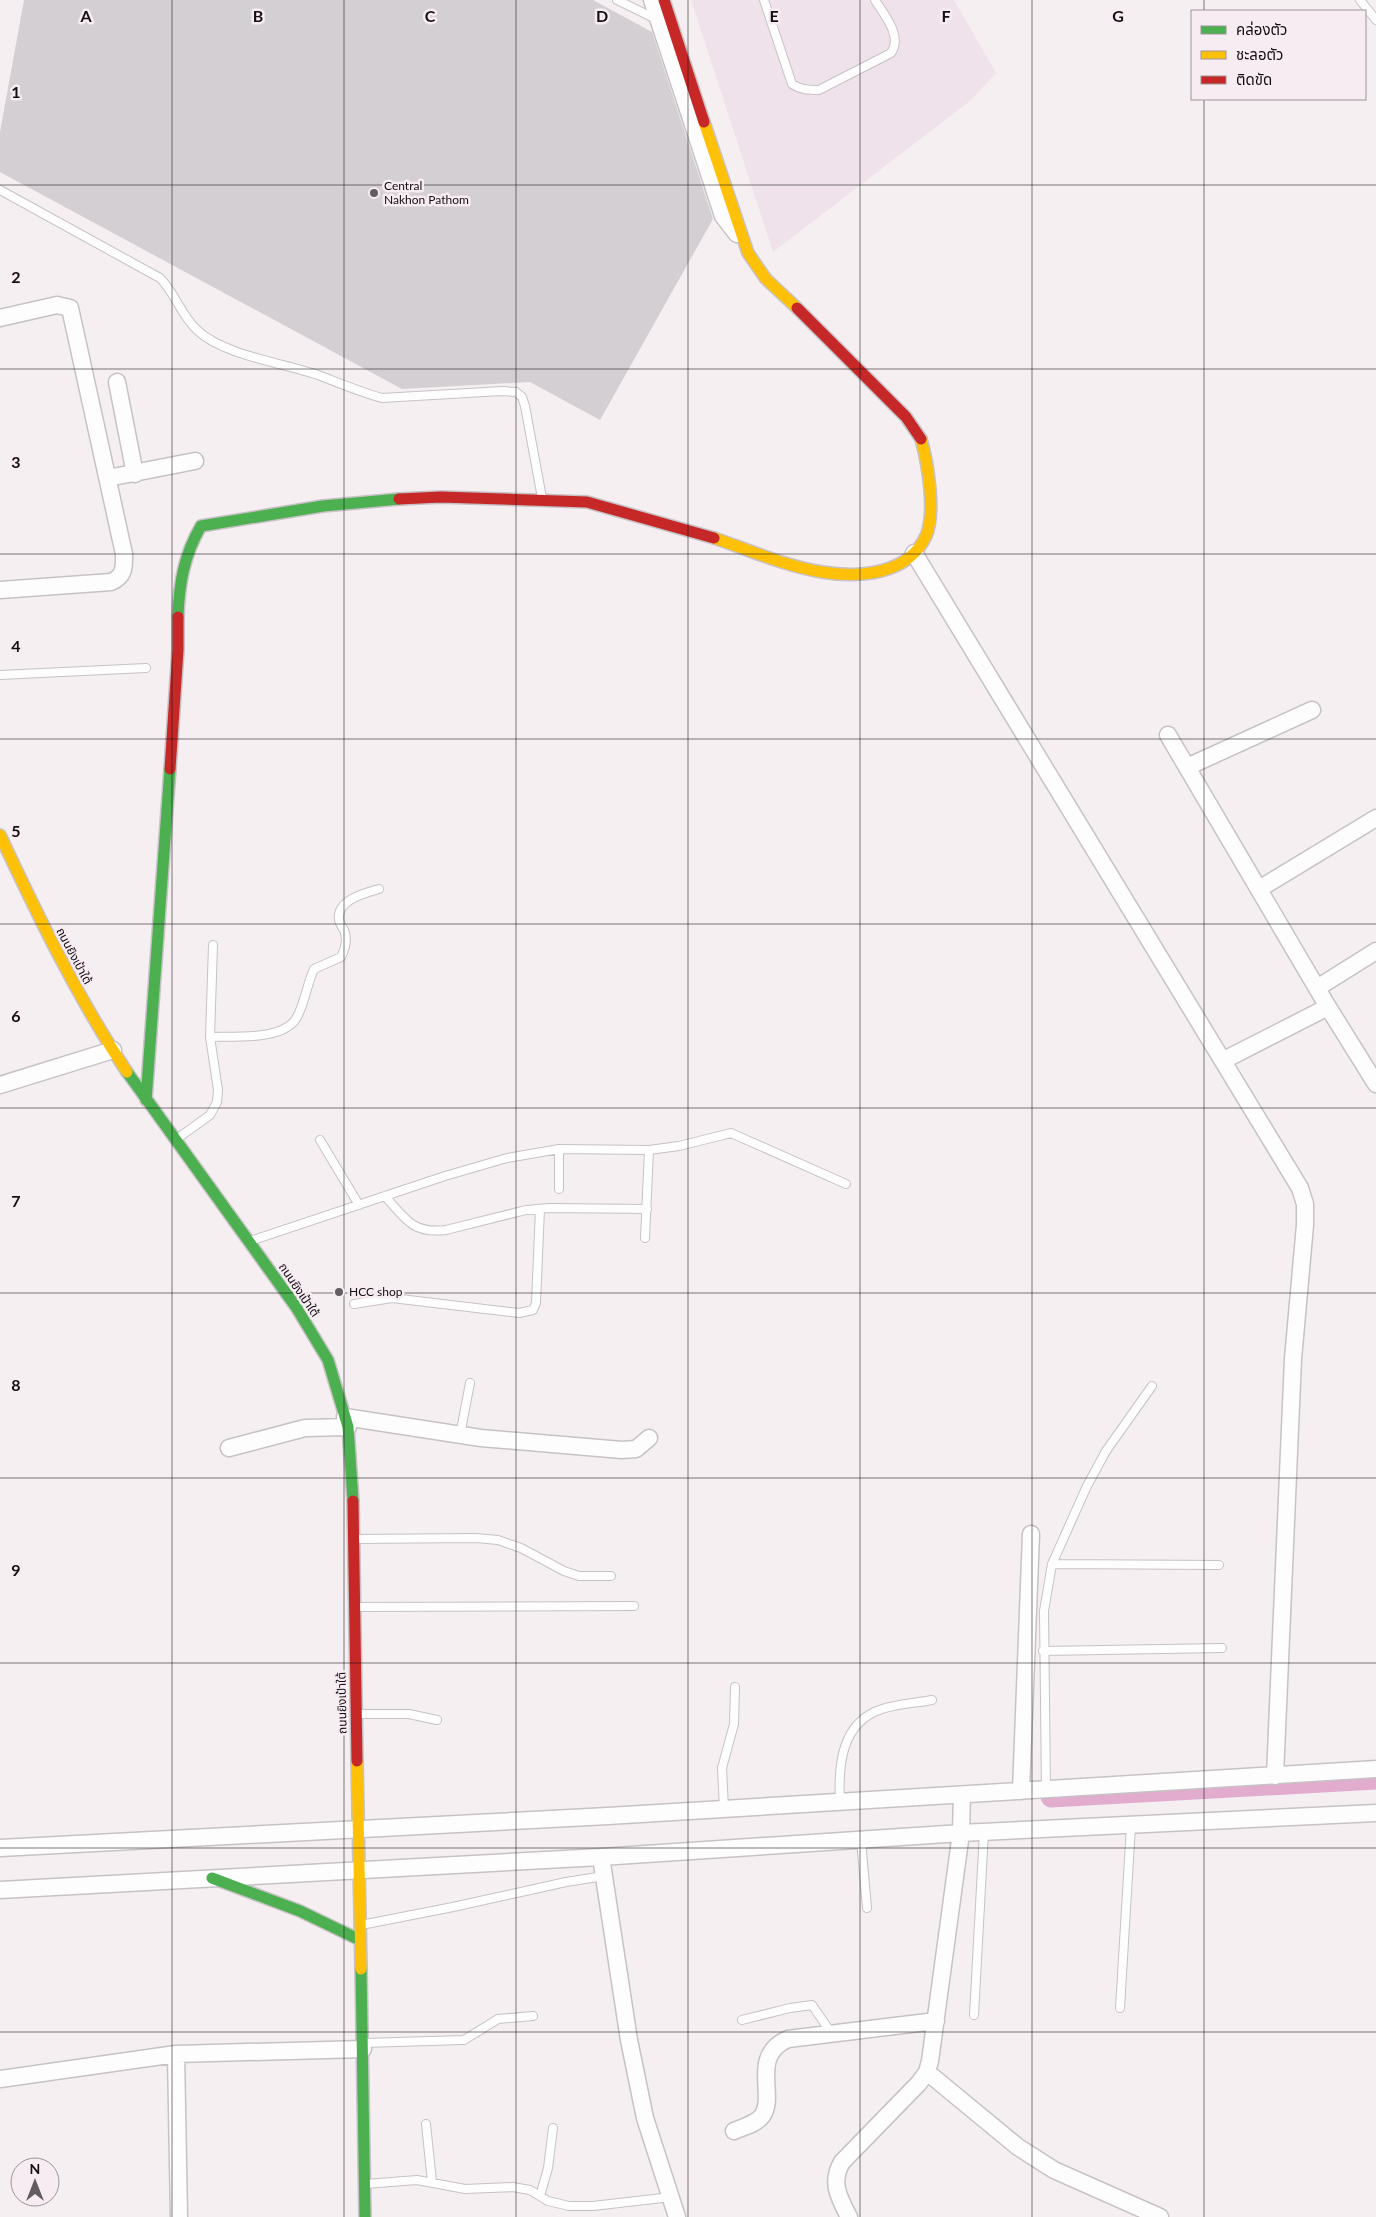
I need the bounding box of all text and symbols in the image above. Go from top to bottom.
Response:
text: A [79,6,92,25]
text: B [253,6,263,25]
text: C [425,6,436,25]
text: D [596,6,608,25]
text: E [769,6,779,25]
text: F [941,6,951,25]
text: G [1112,6,1124,25]
legend [1191,10,1366,100]
text: คล่องตัว [1236,20,1287,38]
text: ชะลอตัว [1236,45,1283,63]
text: ติดขัด [1236,70,1272,88]
text: 1 [11,82,21,101]
place label: Central Nakhon Pathom [384,178,469,207]
marker: Central Nakhon Pathom [368,187,380,199]
text: 2 [11,267,21,286]
text: 3 [11,452,21,471]
text: 4 [11,636,21,655]
text: 5 [11,821,21,840]
street label: ถนนยิงเป้าใต้ [53,925,96,987]
text: 6 [11,1006,21,1025]
text: 7 [11,1191,21,1210]
street label: ถนนยิงเป้าใต้ [276,1260,323,1320]
place label: HCC shop [349,1284,403,1299]
marker: HCC shop [333,1286,345,1298]
text: 8 [11,1375,21,1394]
text: 9 [11,1560,21,1579]
street label: ถนนยิงเป้าใต้ [333,1672,350,1734]
north arrow [10,2157,60,2207]
text: N [30,2160,40,2177]

